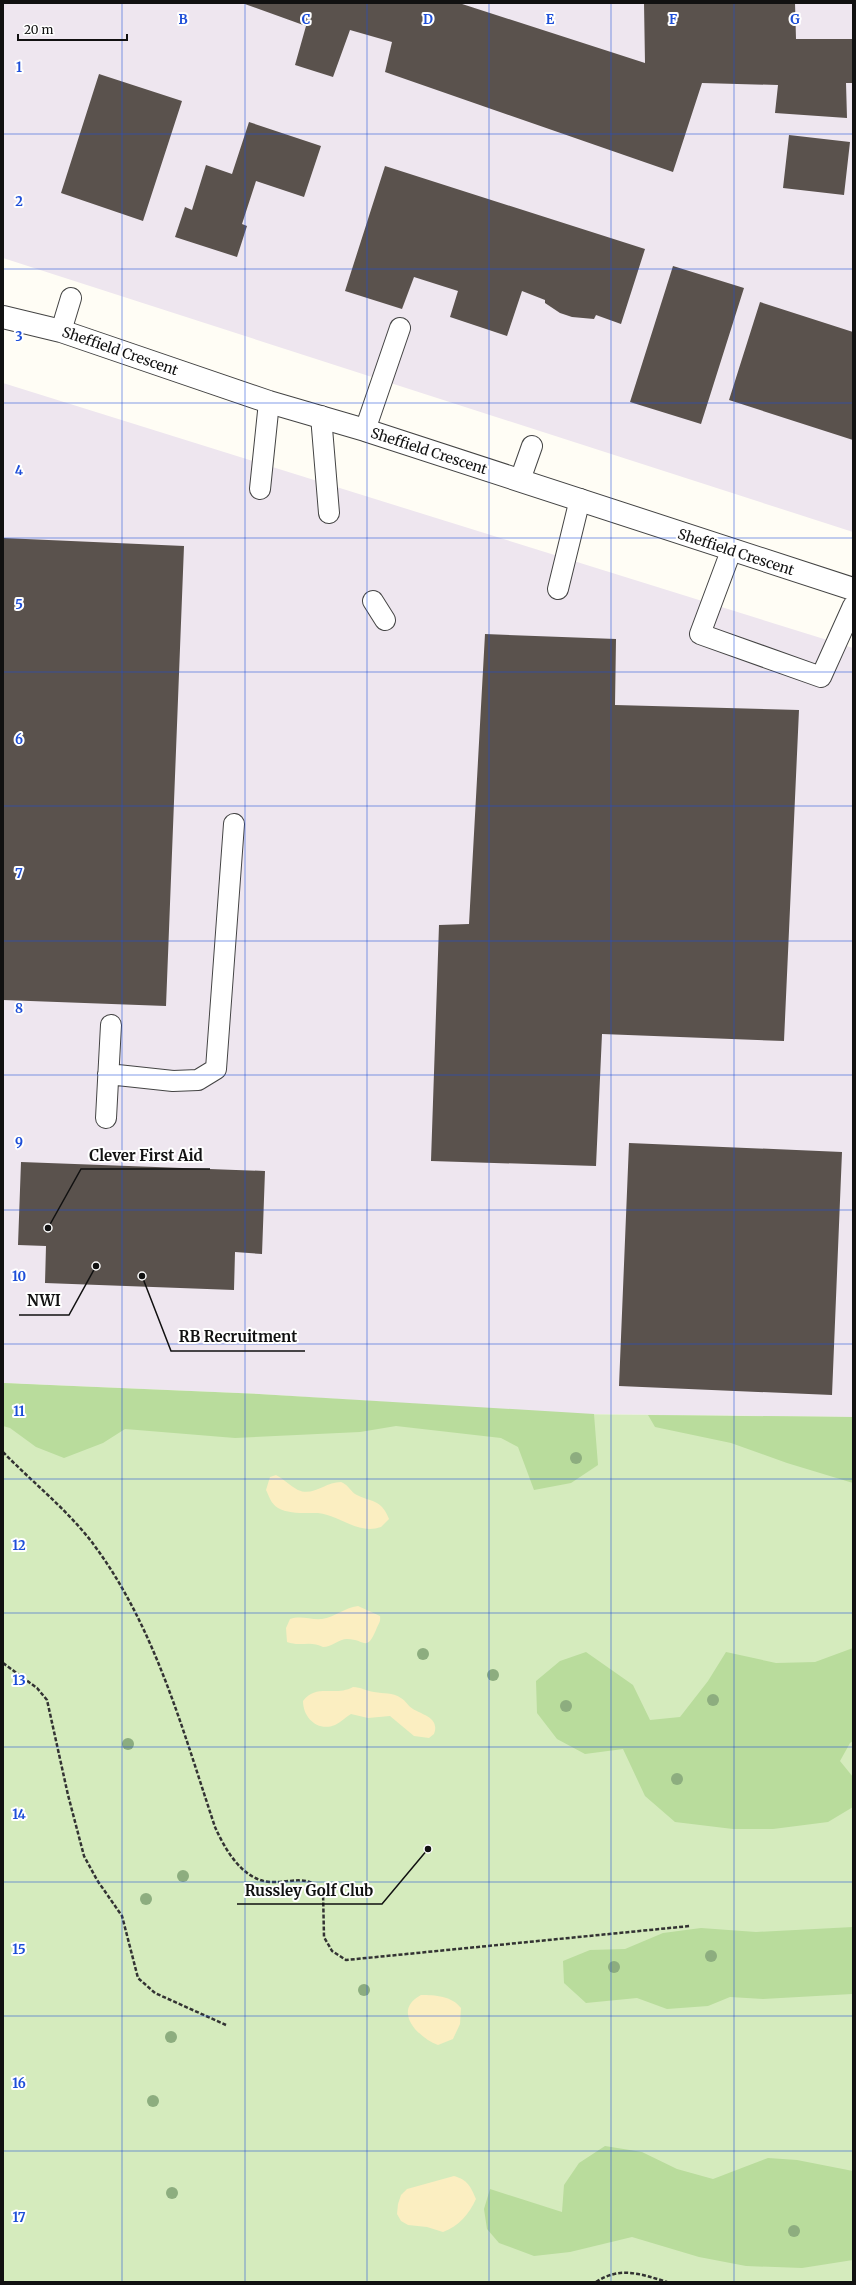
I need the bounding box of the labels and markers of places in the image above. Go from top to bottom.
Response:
callout: Clever First Aid [81,1142,210,1169]
callout: NWI [19,1288,69,1315]
callout: RB Recruitment [171,1324,305,1351]
callout: Russley Golf Club [237,1877,382,1904]

